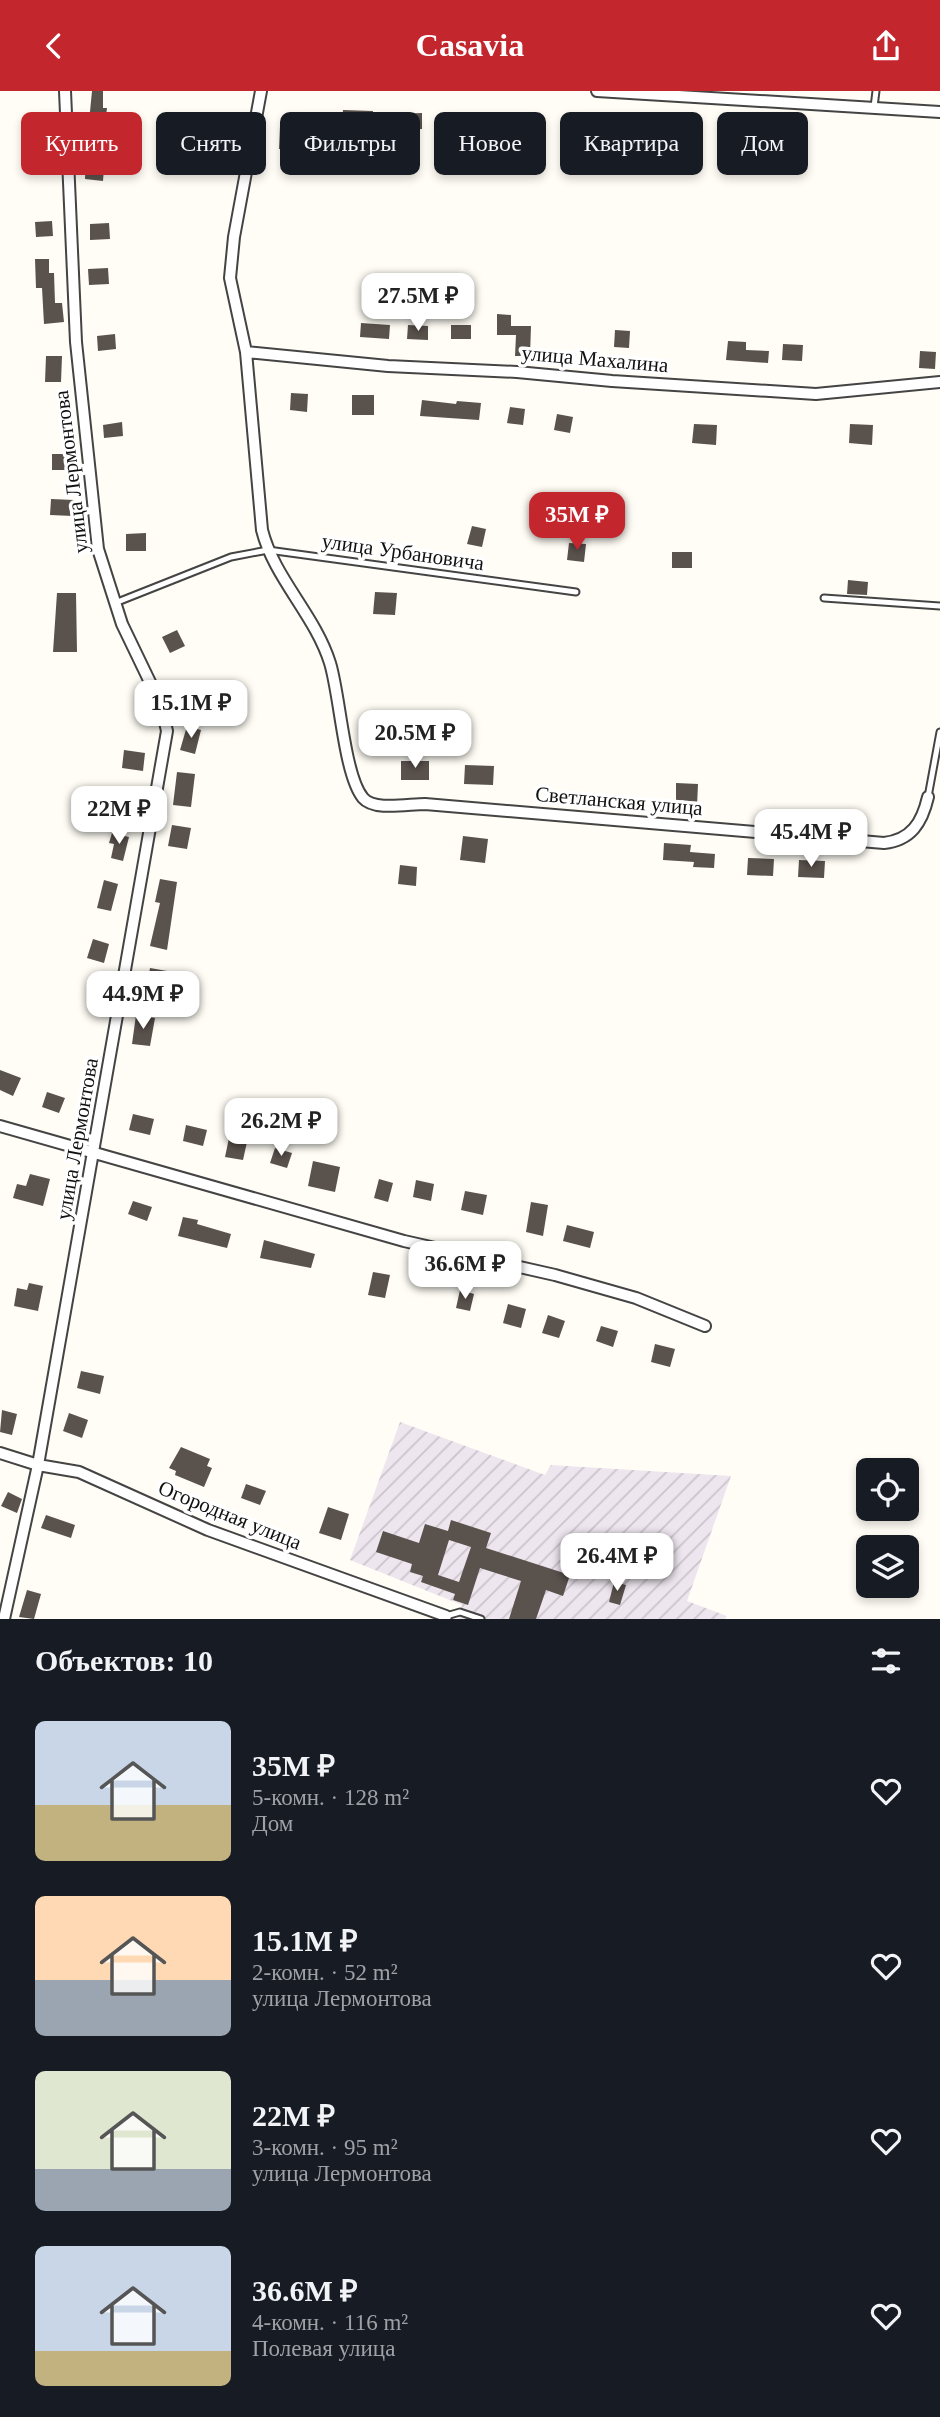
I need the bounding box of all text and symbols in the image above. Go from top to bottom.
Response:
icon: back [35,27,73,65]
text: Casavia [416,27,524,63]
icon: share [867,27,905,65]
chip: Купить [21,112,142,175]
chip: Снять [156,112,266,175]
chip: Фильтры [280,112,420,175]
chip: Новое [434,112,546,175]
chip: Квартира [560,112,703,175]
chip: Дом [717,112,808,175]
pin: 27.5M ₽ [353,273,483,333]
text: 27.5M ₽ [377,283,459,308]
street label: улица Махалина [521,341,670,377]
street label: улица Лермонтова [49,388,93,555]
pin: 35M ₽ [528,493,626,552]
text: 35M ₽ [545,502,609,527]
street label: улица Урбановича [320,529,486,575]
pin: 15.1M ₽ [126,681,256,740]
text: 15.1M ₽ [150,690,232,715]
pin: 20.5M ₽ [350,711,480,770]
text: 20.5M ₽ [374,720,456,745]
street label: Светланская улица [534,782,704,820]
pin: 22M ₽ [70,787,168,846]
text: 22M ₽ [87,796,151,821]
pin: 45.4M ₽ [746,809,876,869]
text: 45.4M ₽ [770,819,852,844]
pin: 44.9M ₽ [78,971,208,1031]
text: 44.9M ₽ [102,981,184,1006]
street label: улица Лермонтова [51,1055,103,1222]
pin: 26.2M ₽ [216,1098,346,1158]
text: 26.2M ₽ [240,1108,322,1133]
pin: 36.6M ₽ [400,1241,530,1301]
text: 36.6M ₽ [424,1251,506,1276]
map controls [856,1458,919,1598]
button: locate [856,1458,919,1521]
street label: Огородная улица [155,1475,306,1555]
pin: 26.4M ₽ [552,1533,682,1593]
button: layers [856,1535,919,1598]
text: 26.4M ₽ [576,1543,658,1568]
icon: filters [867,1642,905,1680]
text: Объектов: 10 [35,1644,213,1677]
icon: home [91,1749,175,1833]
text: 35M ₽ [252,1749,335,1782]
icon: heart [867,1772,905,1810]
text: 5-комн. · 128 m² [252,1785,409,1810]
text: Дом [252,1811,293,1836]
icon: home [91,1924,175,2008]
text: 15.1M ₽ [252,1924,358,1957]
icon: heart [867,1947,905,1985]
text: 2-комн. · 52 m² [252,1960,398,1985]
text: улица Лермонтова [252,1986,432,2011]
icon: home [91,2099,175,2183]
text: 22M ₽ [252,2099,335,2132]
icon: heart [867,2122,905,2160]
text: 3-комн. · 95 m² [252,2135,398,2160]
text: улица Лермонтова [252,2161,432,2186]
icon: home [91,2274,175,2358]
text: 36.6M ₽ [252,2274,358,2307]
icon: heart [867,2297,905,2335]
text: 4-комн. · 116 m² [252,2310,408,2335]
text: Полевая улица [252,2336,395,2361]

